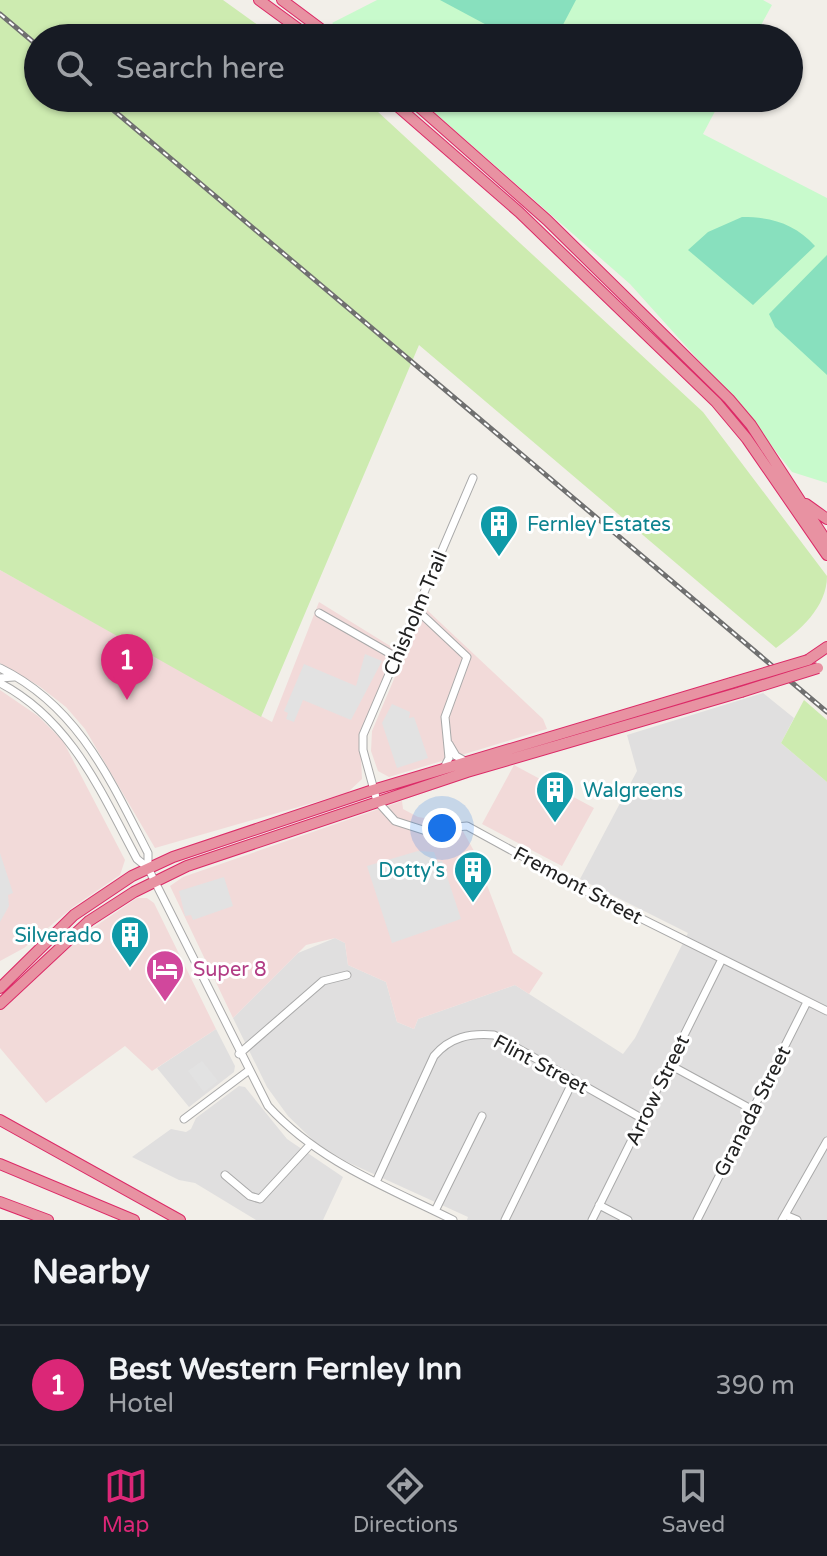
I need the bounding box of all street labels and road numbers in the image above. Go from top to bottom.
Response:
street label: Chisholm Trail [379,547,453,679]
street label: Fremont Street [509,842,647,930]
street label: Flint Street [489,1030,592,1100]
street label: Arrow Street [621,1031,695,1150]
street label: Granada Street [710,1042,796,1181]

